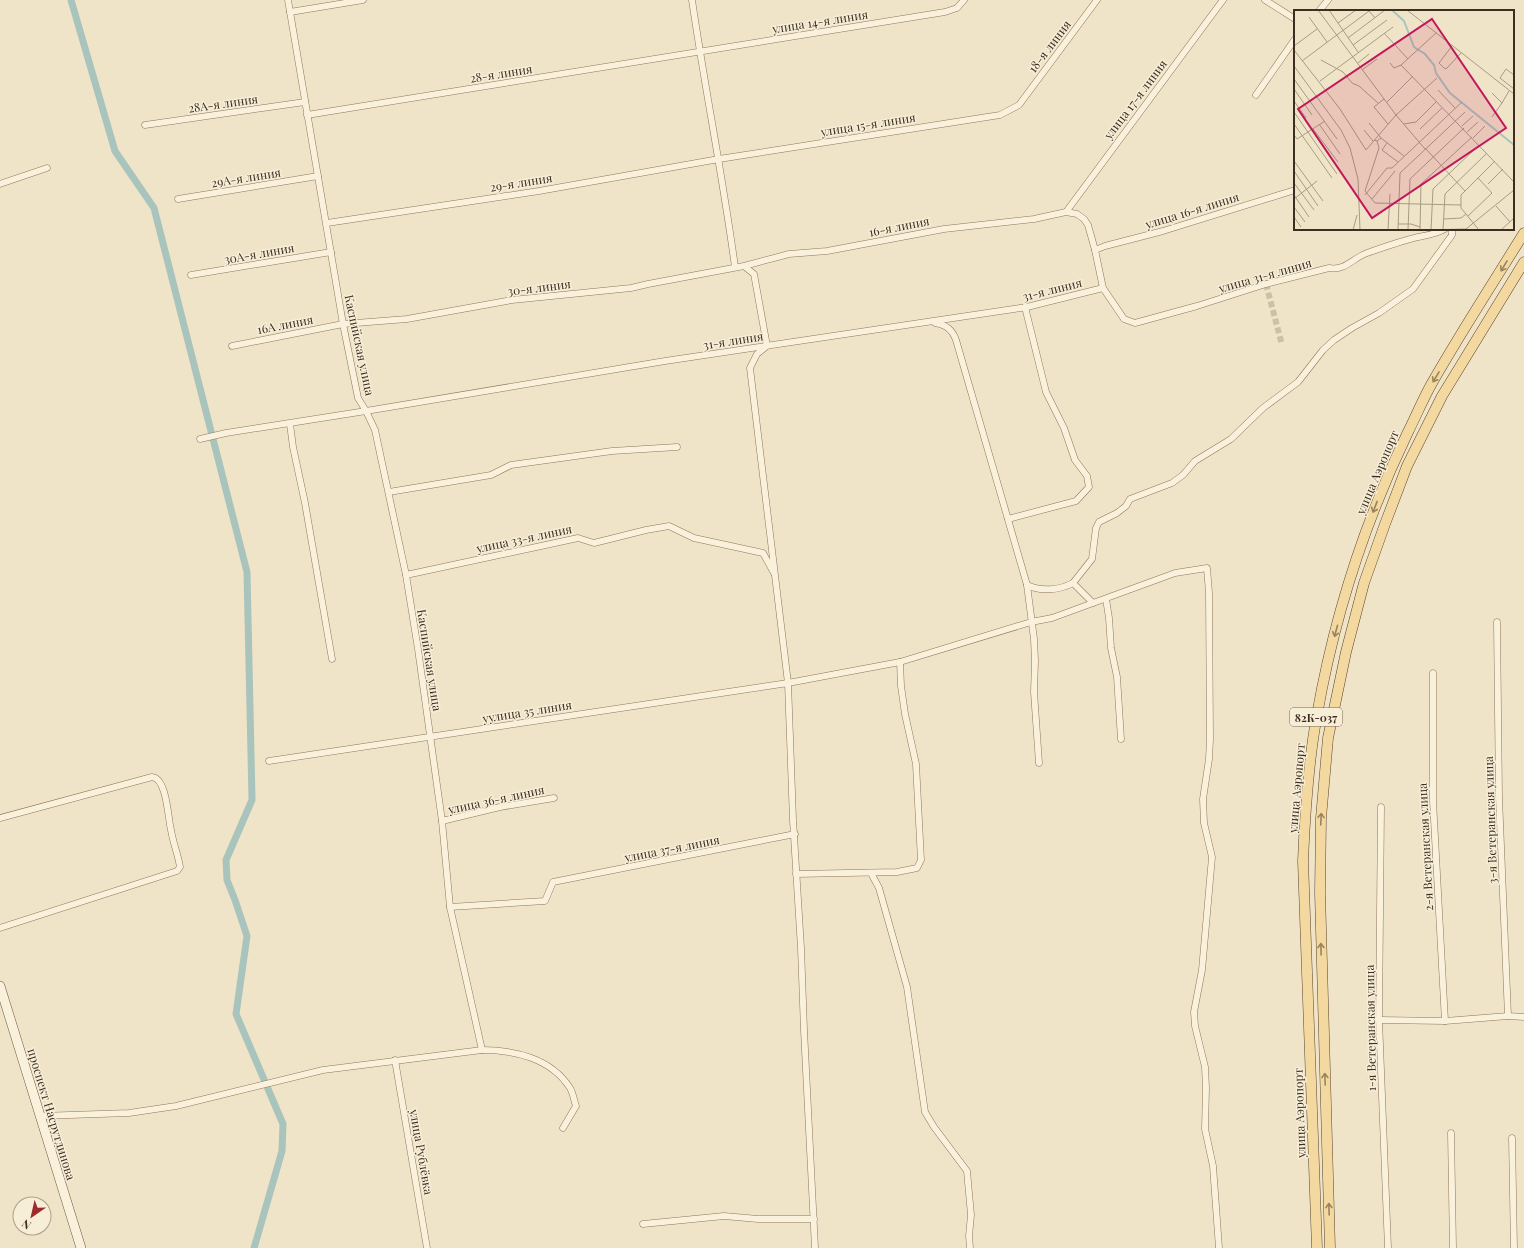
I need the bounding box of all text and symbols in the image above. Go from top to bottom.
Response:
street label: улица 14-я линия [770,5,870,37]
inset map [1294,10,1514,230]
street label: 18-я линия [1024,16,1074,75]
street label: улица 17-я линия [1099,56,1170,143]
street label: 28-я линия [469,60,534,86]
street label: 28А-я линия [187,90,259,116]
street label: улица 15-я линия [819,109,917,140]
street label: 29А-я линия [210,164,282,190]
street label: 29-я линия [489,169,554,195]
street label: улица 16-я линия [1142,188,1241,232]
street label: 16-я линия [867,212,931,240]
street label: 30А-я линия [223,239,296,267]
street label: улица 31-я линия [1216,254,1314,296]
one-way arrow [1499,260,1507,272]
street label: 31-я линия [1021,274,1084,304]
street label: 30-я линия [506,275,572,299]
street label: Каспийская улица [341,293,379,397]
street label: 16А линия [256,311,315,337]
street label: 31-я линия [702,327,765,353]
one-way arrow [1432,371,1440,382]
street label: улица Аэропорт [1352,427,1402,517]
one-way arrow [1371,501,1379,513]
street label: улица 33-я линия [474,520,574,556]
street label: Каспийская улица [414,608,446,712]
one-way arrow [1332,624,1339,637]
street label: уулица 35 линия [480,696,573,726]
road number: 82К-037 [1290,708,1342,726]
street label: улица Аэропорт [1284,742,1308,835]
street label: 3-я Ветеранская улица [1480,756,1500,884]
street label: улица 36-я линия [445,781,546,817]
street label: 2-я Ветеранская улица [1414,783,1436,911]
one-way arrow [1318,813,1325,826]
street label: улица 37-я линия [622,831,721,865]
one-way arrow [1317,943,1324,956]
street label: 1-я Ветеранская улица [1361,964,1379,1092]
street label: проспект Насрутдинова [24,1046,80,1182]
street label: улица Аэропорт [1289,1067,1309,1159]
one-way arrow [1321,1073,1329,1086]
street label: улица Рублёвка [406,1107,437,1196]
north arrow [12,1196,52,1236]
one-way arrow [1325,1203,1333,1216]
text: N [19,1216,34,1233]

